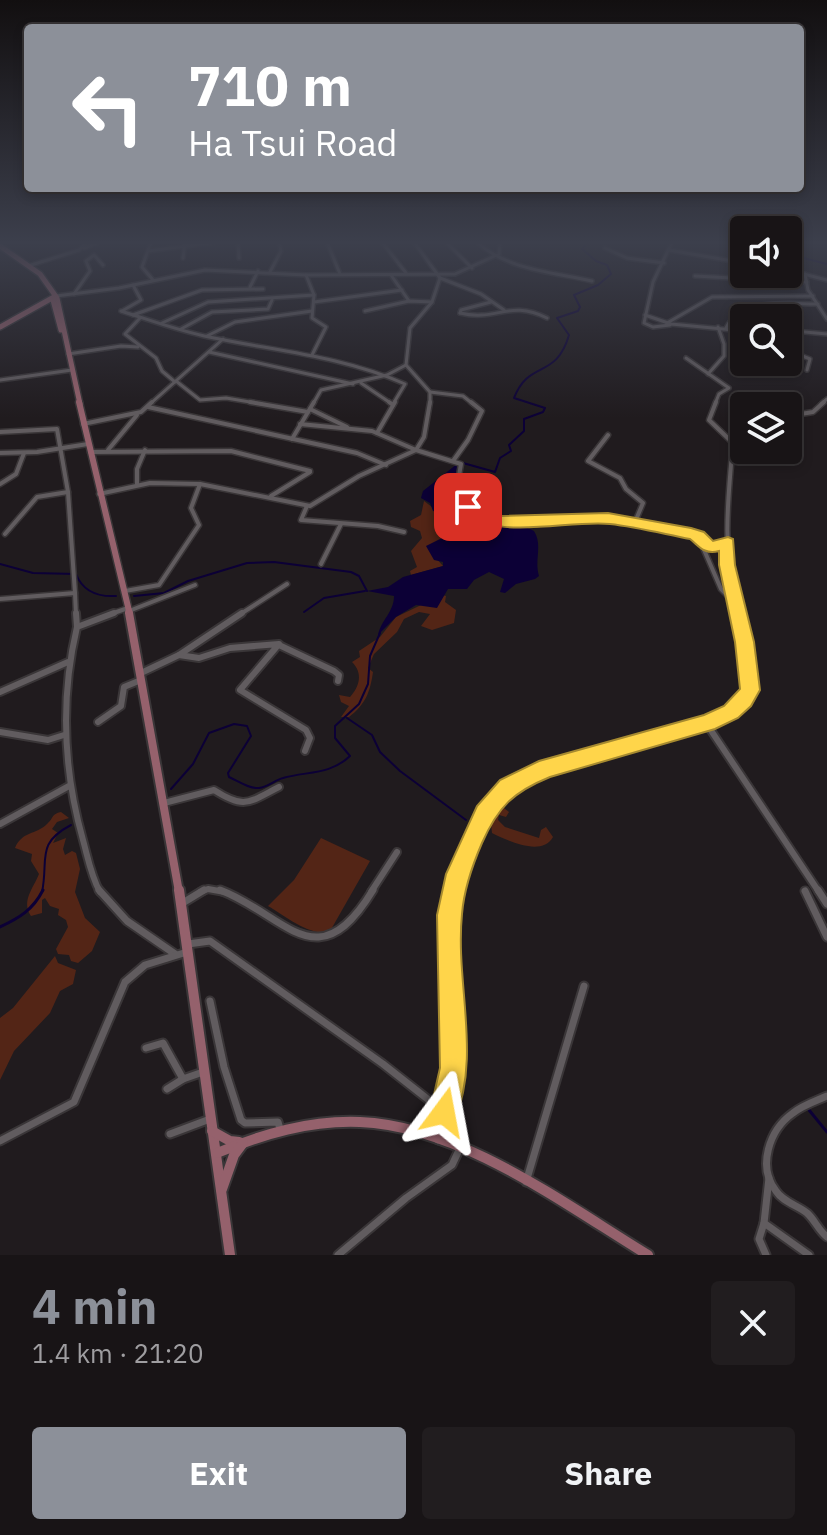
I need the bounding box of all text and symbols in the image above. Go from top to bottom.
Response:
text: 710 m [188,49,352,121]
icon: left [56,56,160,160]
text: Ha Tsui Road [188,119,397,166]
map controls [730,216,802,464]
button: sound [730,216,802,288]
button: search [730,304,802,376]
button: layers [730,392,802,464]
pin [434,473,502,541]
icon: arrive [446,485,490,529]
position arrow [402,1070,486,1154]
text: 4 min [32,1275,157,1337]
button: close [711,1281,795,1365]
text: 1.4 km · 21:20 [32,1336,204,1370]
button: Exit [32,1427,406,1519]
button: Share [422,1427,795,1519]

